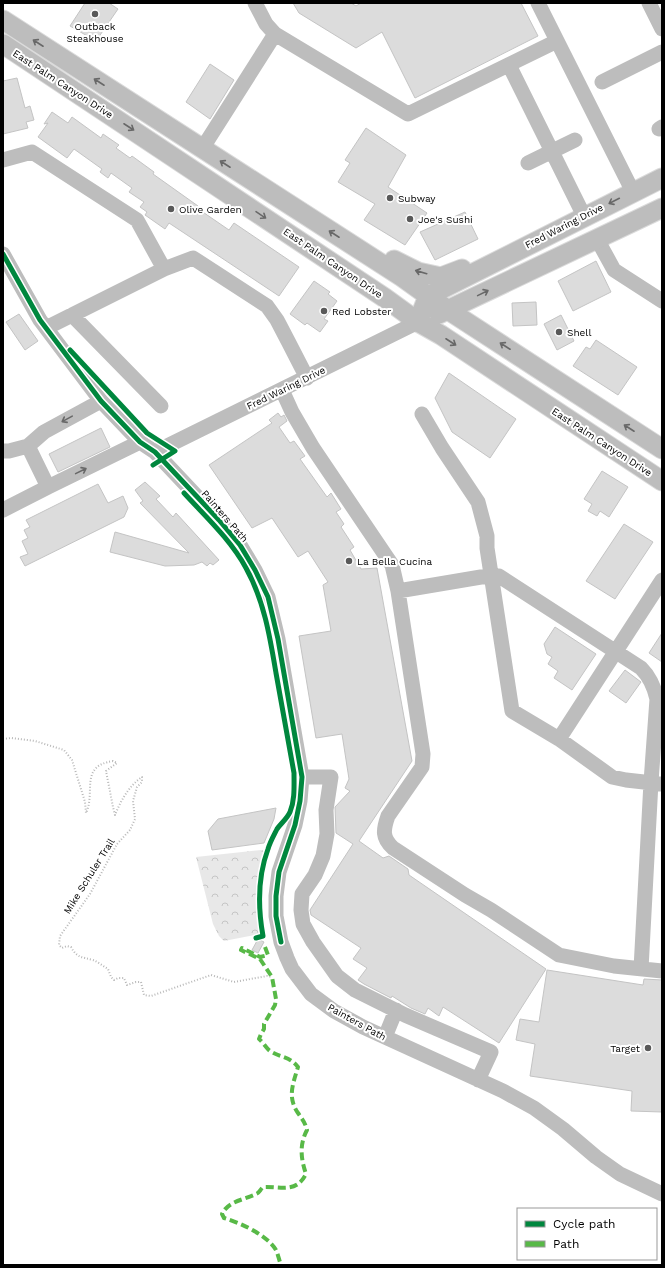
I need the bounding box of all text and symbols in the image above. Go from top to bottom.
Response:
marker: Outback Steakhouse [90,9,100,19]
place label: Outback Steakhouse [66,21,124,44]
one-way arrow [32,38,44,46]
street label: East Palm Canyon Drive [11,48,115,121]
one-way arrow [94,78,105,86]
one-way arrow [123,123,134,131]
one-way arrow [219,159,231,167]
marker: Subway [385,193,395,203]
place label: Subway [398,193,436,204]
one-way arrow [609,198,621,205]
street label: Fred Waring Drive [523,201,605,250]
marker: Olive Garden [166,204,176,214]
place label: Olive Garden [179,204,242,215]
one-way arrow [255,211,266,219]
marker: Joe's Sushi [405,214,415,224]
place label: Joe's Sushi [418,214,473,225]
street label: East Palm Canyon Drive [281,226,385,300]
one-way arrow [329,230,340,238]
one-way arrow [415,268,428,275]
one-way arrow [477,289,489,296]
marker: Red Lobster [319,306,329,316]
place label: Red Lobster [332,306,391,317]
marker: Shell [554,327,564,337]
place label: Shell [567,327,592,338]
one-way arrow [445,338,456,346]
one-way arrow [500,342,511,350]
street label: Fred Waring Drive [245,364,327,412]
street label: East Palm Canyon Drive [550,406,654,479]
one-way arrow [61,416,73,424]
one-way arrow [624,423,635,432]
one-way arrow [74,467,86,474]
street label: Painters Path [200,488,250,544]
marker: La Bella Cucina [344,556,354,566]
place label: La Bella Cucina [357,556,433,567]
street label: Mike Schuler Trail [61,836,117,916]
street label: Painters Path [326,1001,388,1043]
place label: Target [610,1043,641,1054]
marker: Target [643,1043,653,1053]
legend [517,1208,657,1260]
text: Cycle path [553,1217,615,1231]
text: Path [553,1237,579,1251]

